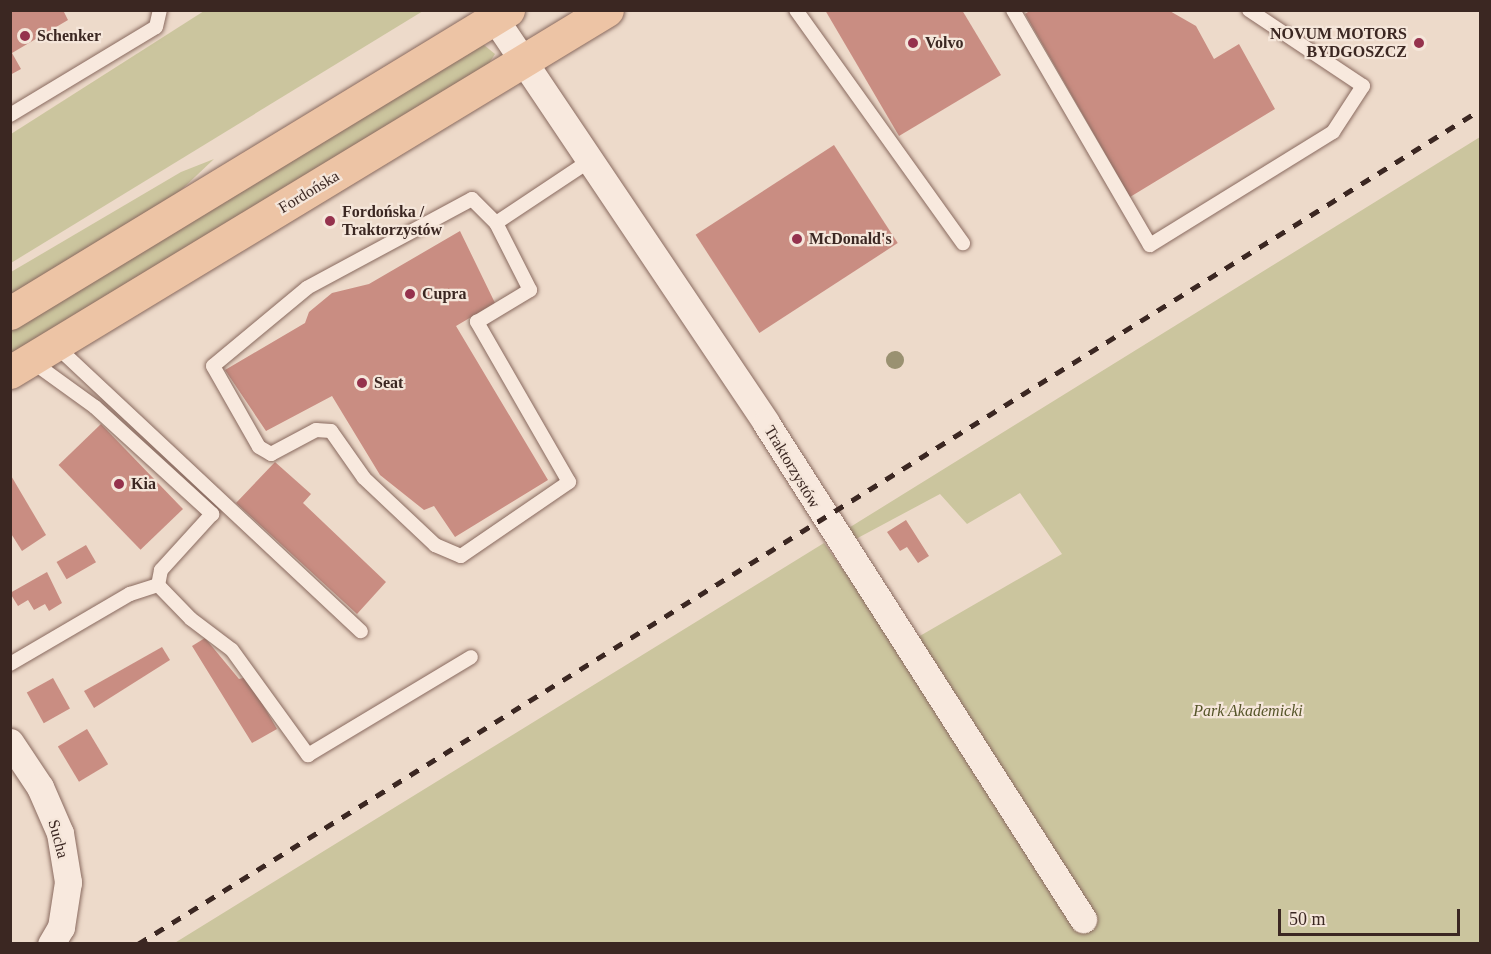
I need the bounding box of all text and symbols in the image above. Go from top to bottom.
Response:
place label: NOVUM MOTORS BYDGOSZCZ [1270,24,1407,62]
place label: Schenker [37,26,101,46]
marker: Schenker [18,29,32,43]
place label: Volvo [925,33,964,53]
marker: Volvo [906,36,920,50]
marker: NOVUM MOTORS BYDGOSZCZ [1412,36,1426,50]
street label: Fordońska [275,166,343,218]
place label: Fordońska / Traktorzystów [342,202,442,240]
marker: Fordońska / Traktorzystów [323,214,337,228]
place label: McDonald's [809,229,892,249]
marker: McDonald's [790,232,804,246]
place label: Cupra [422,284,466,304]
marker: Cupra [403,287,417,301]
place label: Seat [374,373,403,393]
marker: Seat [355,376,369,390]
street label: Traktorzystów [760,422,824,512]
place label: Kia [131,474,156,494]
marker: Kia [112,477,126,491]
park label: Park Akademicki [1193,701,1303,721]
street label: Sucha [44,818,72,860]
scale bar [1281,897,1462,935]
text: 50 m [1289,909,1326,929]

